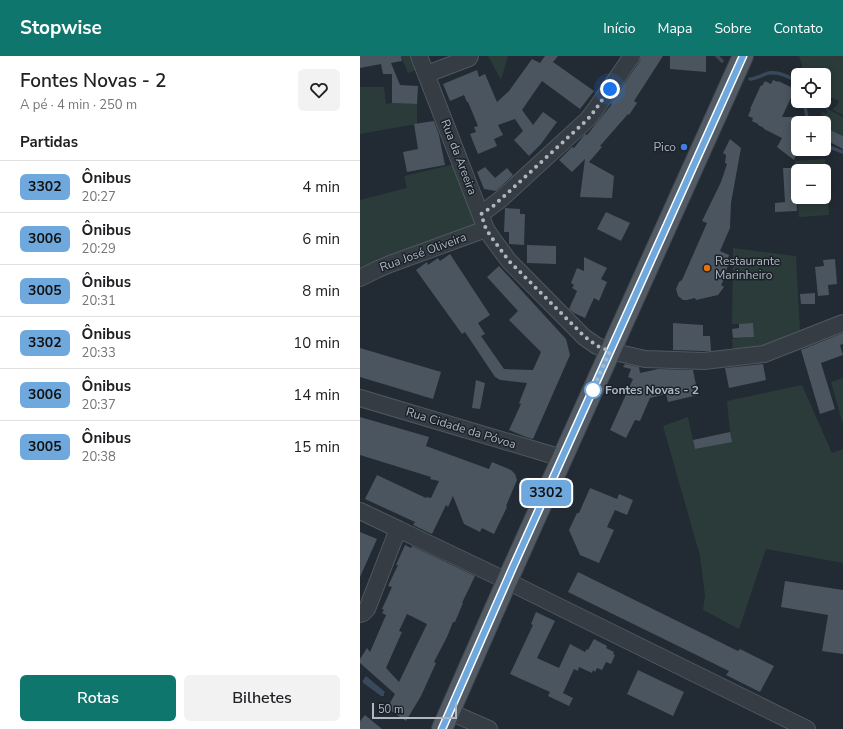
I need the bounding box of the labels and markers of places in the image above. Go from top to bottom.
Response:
place label: Pico [654,139,676,155]
marker: Pico [679,142,689,152]
place label: Restaurante Marinheiro [715,253,780,283]
marker: Restaurante Marinheiro [702,263,712,273]
marker: Fontes Novas - 2 [584,381,602,399]
place label: Fontes Novas - 2 [605,382,699,398]

